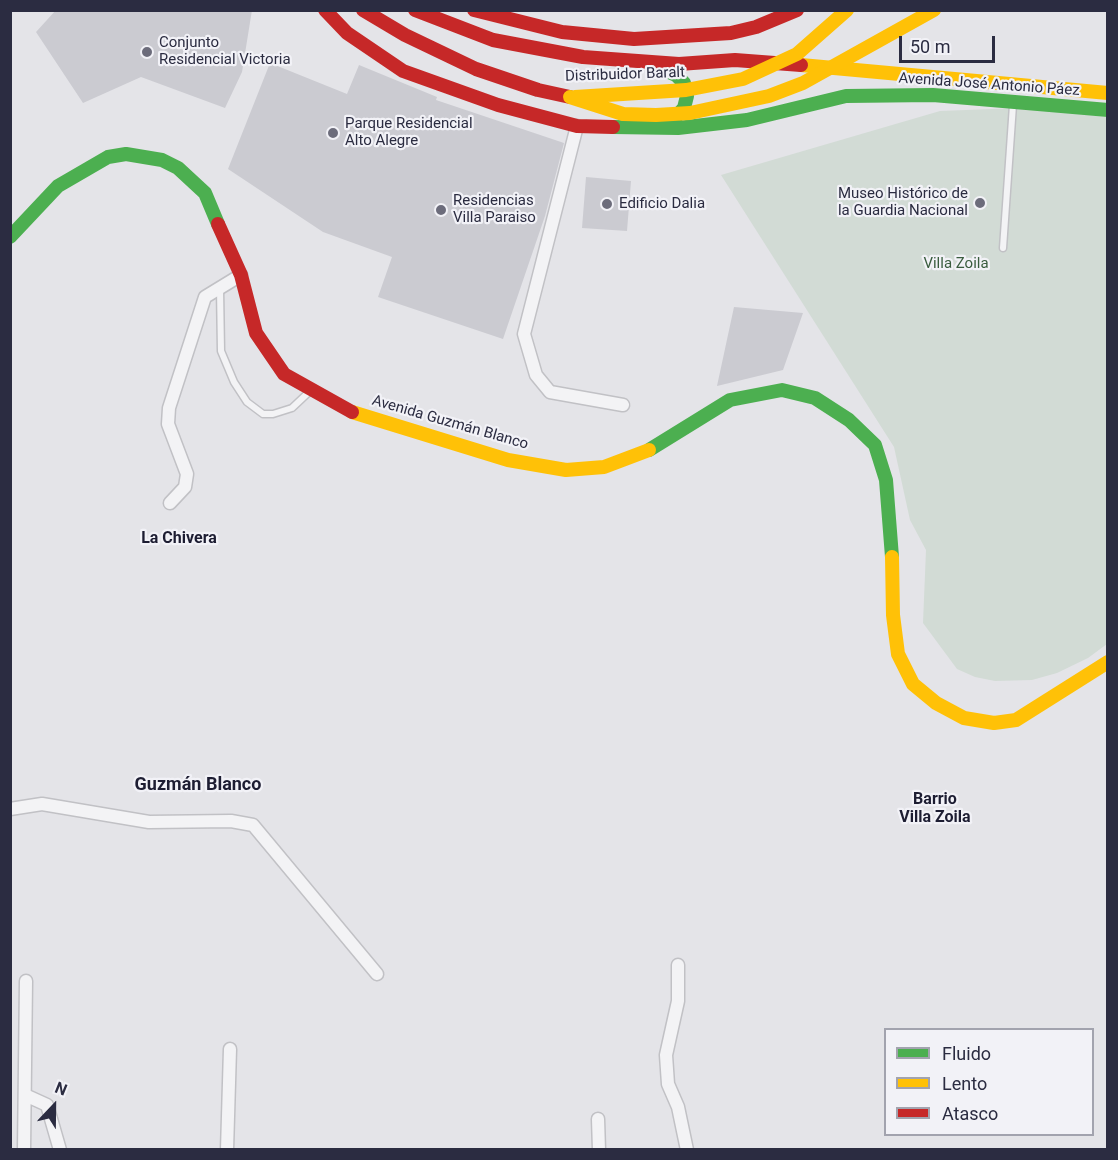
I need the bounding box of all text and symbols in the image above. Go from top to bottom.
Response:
scale bar [902,24,998,62]
place label: Conjunto Residencial Victoria [159,34,291,69]
text: 50 m [910,36,950,57]
marker: Conjunto Residencial Victoria [140,45,154,59]
street label: Distribuidor Baralt [565,64,685,86]
street label: Avenida José Antonio Páez [898,70,1080,100]
place label: Parque Residencial Alto Alegre [345,115,473,150]
marker: Parque Residencial Alto Alegre [326,126,340,140]
place label: Museo Histórico de la Guardia Nacional [838,185,968,220]
place label: Residencias Villa Paraiso [453,192,536,227]
place label: Edificio Dalia [619,195,705,213]
marker: Museo Histórico de la Guardia Nacional [973,196,987,210]
marker: Edificio Dalia [600,197,614,211]
marker: Residencias Villa Paraiso [434,203,448,217]
park label: Villa Zoila [923,255,989,273]
street label: Avenida Guzmán Blanco [370,392,530,454]
district label: La Chivera [141,529,217,549]
district label: Guzmán Blanco [135,774,261,796]
district label: Barrio Villa Zoila [899,790,971,828]
legend [884,1028,1094,1136]
text: Fluido [942,1043,991,1064]
text: Lento [942,1073,987,1094]
north arrow [24,1076,84,1136]
text: N [52,1078,70,1100]
text: Atasco [942,1103,998,1124]

